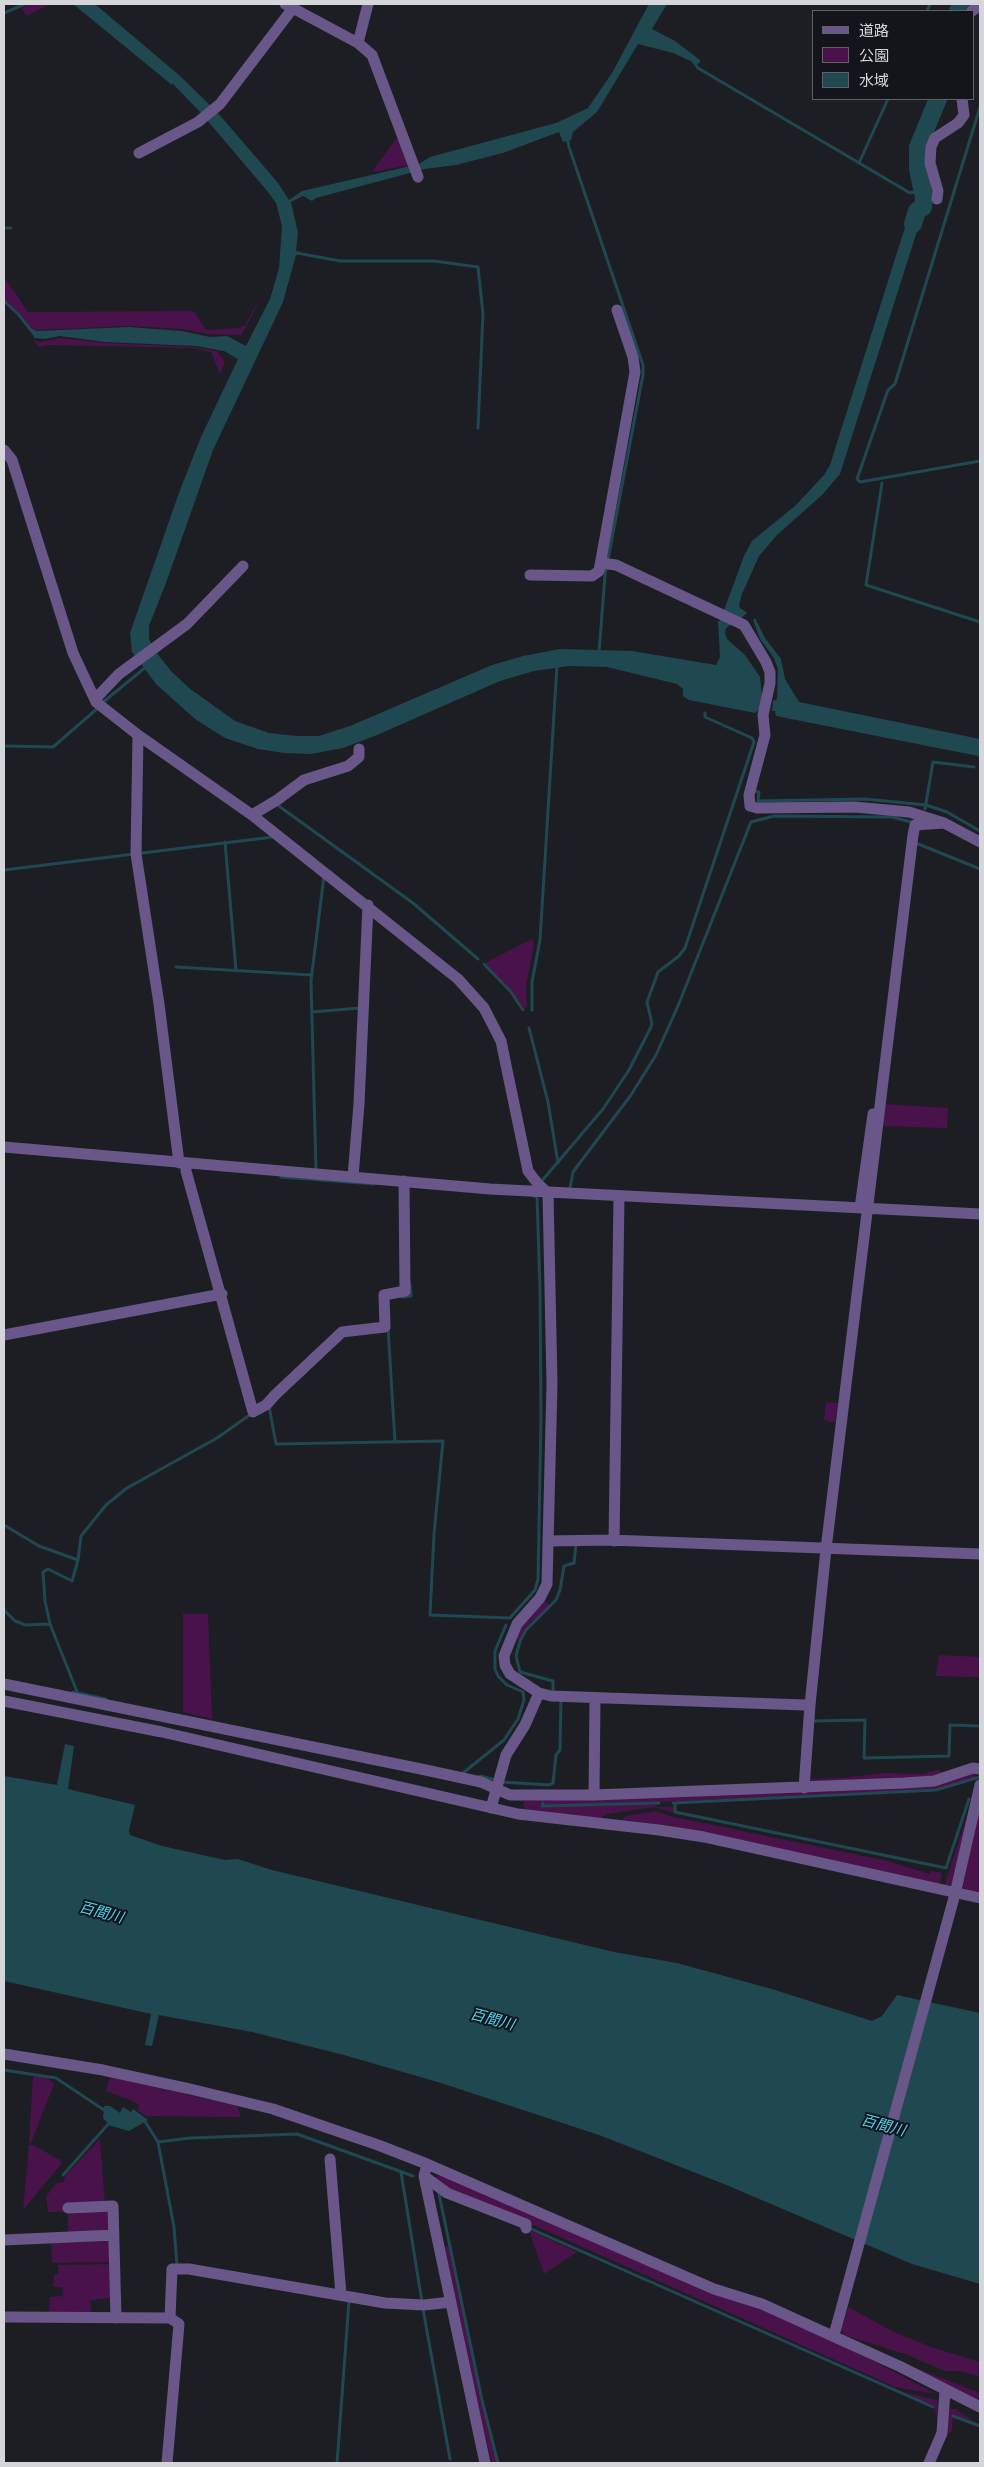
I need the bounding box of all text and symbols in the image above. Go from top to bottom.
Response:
legend [812,10,974,100]
text: 道路 [859,21,889,40]
text: 公園 [859,46,889,65]
text: 水域 [859,71,889,90]
water label: 百間川 [77,1898,125,1928]
water label: 百間川 [468,2005,516,2035]
water label: 百間川 [859,2111,907,2141]

